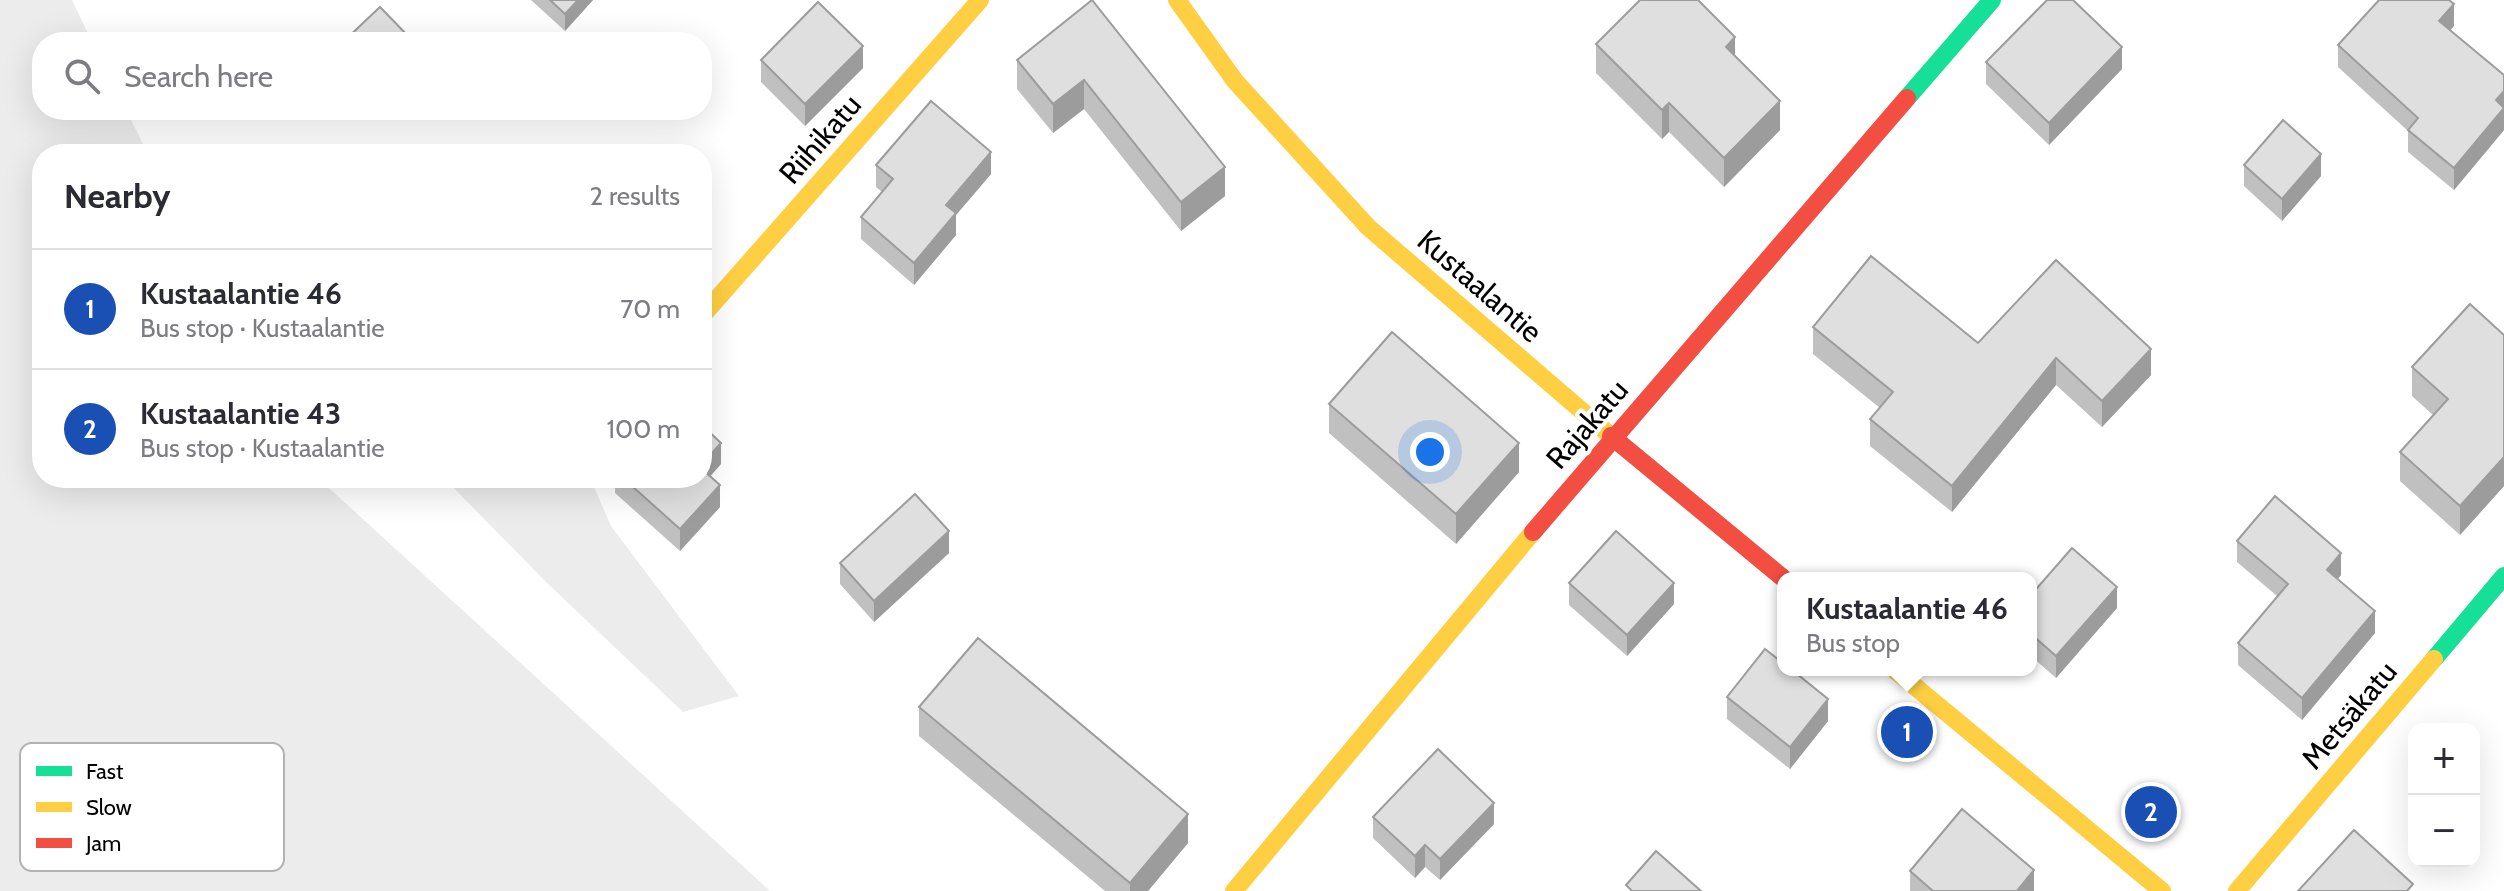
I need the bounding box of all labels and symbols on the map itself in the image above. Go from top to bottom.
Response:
street label: Riihikatu [771,87,869,191]
street label: Kustaalantie [1410,222,1550,350]
street label: Rajakatu [1538,372,1636,476]
your location [1410,432,1450,472]
street label: Metsäkatu [2293,654,2405,776]
pin: 1 [1881,702,1933,762]
legend [20,743,284,871]
text: Fast [86,758,124,785]
pin: 2 [2125,782,2177,842]
text: Slow [86,794,132,821]
text: Jam [85,830,121,857]

